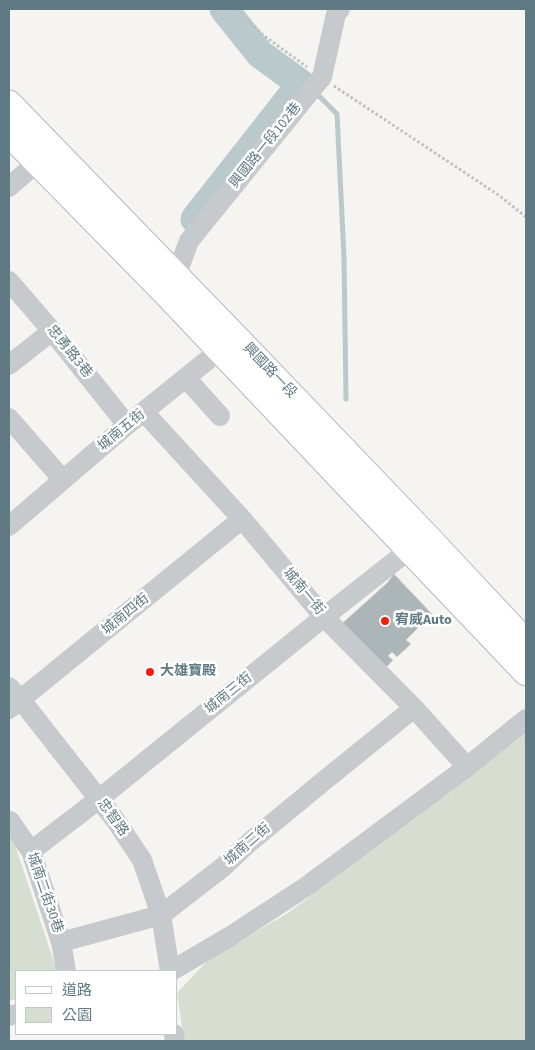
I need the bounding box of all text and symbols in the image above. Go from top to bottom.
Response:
street label: 興國路一段102巷 [226,100,306,192]
street label: 忠勇路3巷 [43,322,95,382]
street label: 興國路一段 [239,340,299,402]
street label: 城南五街 [95,407,149,455]
street label: 城南一街 [279,565,327,619]
street label: 城南四街 [99,591,153,639]
place label: 宥威Auto [395,613,452,629]
marker: 宥威Auto [379,615,391,627]
place label: 大雄寶殿 [160,664,216,680]
marker: 大雄寶殿 [144,666,156,678]
street label: 城南三街 [202,670,256,718]
street label: 忠智路 [93,796,131,840]
street label: 城南二街 [221,820,275,870]
street label: 城南二街30巷 [22,851,66,935]
legend [15,970,178,1035]
text: 道路 [62,980,92,1001]
text: 公園 [62,1005,92,1026]

